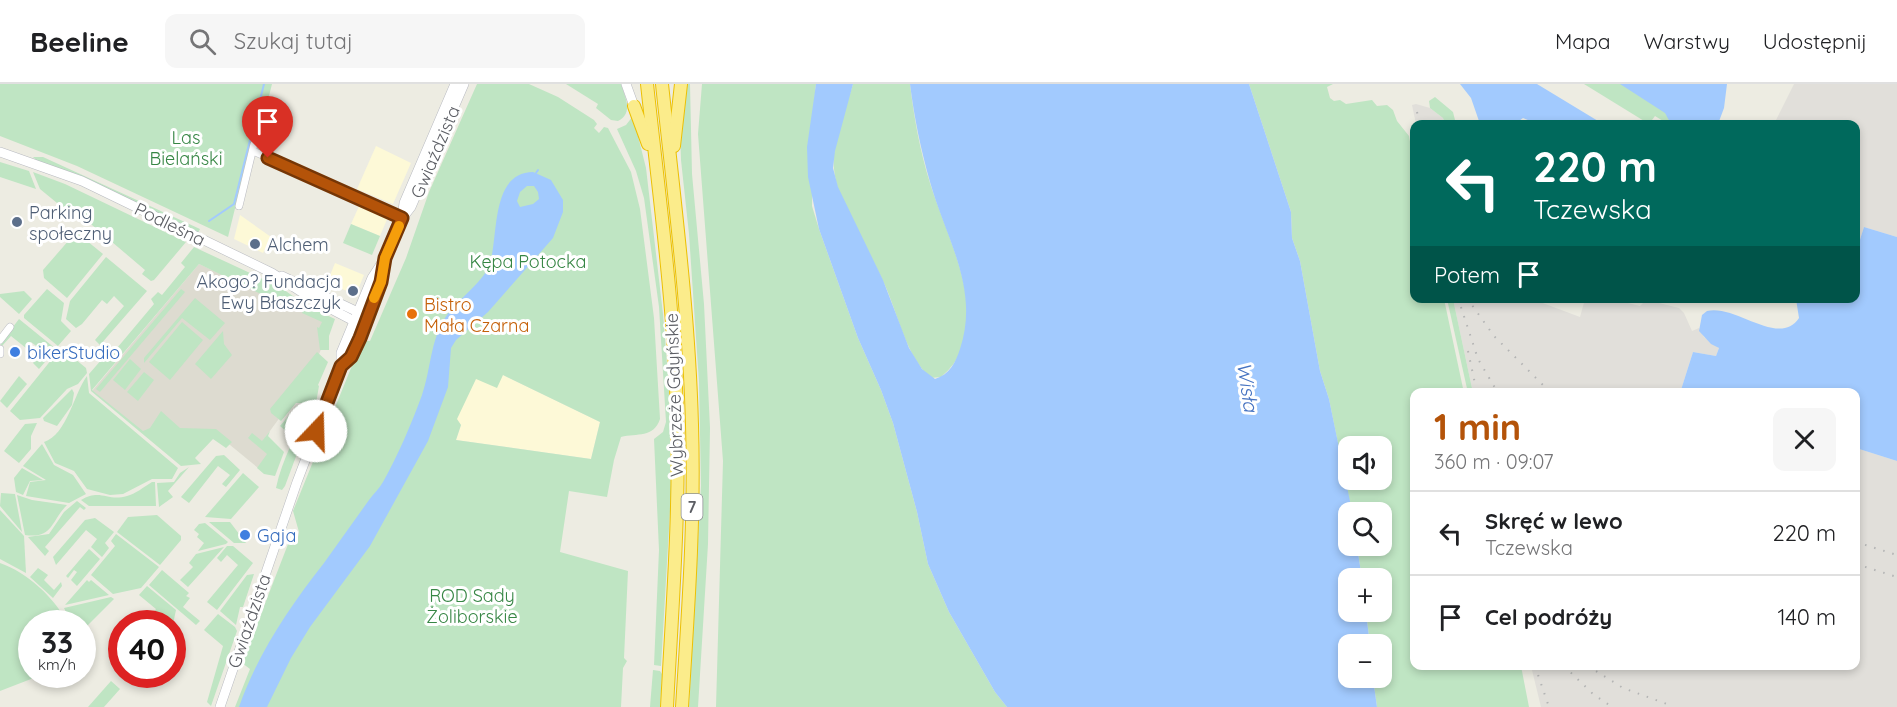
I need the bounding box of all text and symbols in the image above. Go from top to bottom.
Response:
search box [165,14,585,68]
text: Beeline [30,24,129,59]
icon: search [186,25,219,58]
text: Szukaj tutaj [234,27,353,55]
text: Mapa [1555,28,1610,54]
text: Warstwy [1643,28,1730,54]
text: Udostępnij [1763,28,1867,54]
pin [242,96,293,158]
street label: Gwiaździsta [405,102,465,202]
icon: arrive [251,105,284,138]
park label: Las Bielański [149,126,223,170]
text: 220 m [1533,140,1657,193]
icon: left [1434,144,1512,222]
text: Tczewska [1533,192,1652,226]
street label: Podleśna [131,197,209,251]
place label: Parking społeczny [29,201,112,245]
marker: Parking społeczny [10,215,24,229]
place label: Alchem [267,233,329,256]
marker: Alchem [248,237,262,251]
park label: Kępa Potocka [470,250,586,273]
icon: arrive [1512,258,1545,291]
text: Potem [1434,261,1500,289]
place label: Akogo? Fundacja Ewy Błaszczyk [196,270,341,314]
marker: Akogo? Fundacja Ewy Błaszczyk [346,284,360,298]
place label: Bistro Mała Czarna [424,293,529,337]
marker: Bistro Mała Czarna [405,307,419,321]
street label: Wybrzeże Gdyńskie [660,313,688,477]
place label: bikerStudio [27,341,120,364]
marker: bikerStudio [8,345,22,359]
water label: Wisła [1232,360,1265,415]
position arrow [284,399,348,463]
text: 1 min [1434,404,1521,449]
button: close [1773,408,1836,471]
map controls [1338,436,1392,688]
button: sound [1338,436,1392,490]
text: 360 m · 09:07 [1434,449,1554,474]
road number: 7 [682,494,702,520]
button: search [1338,502,1392,556]
text: Skręć w lewo [1485,507,1623,535]
icon: left [1434,517,1467,550]
text: 220 m [1772,519,1836,547]
place label: Gaja [257,524,296,547]
marker: Gaja [238,528,252,542]
text: Tczewska [1485,535,1573,560]
button: + [1338,568,1392,622]
street label: Gwiaździsta [222,571,276,671]
park label: ROD Sady Żoliborskie [426,584,518,628]
icon: arrive [1434,601,1467,634]
text: Cel podróży [1485,603,1612,631]
text: 140 m [1777,603,1836,631]
speed limit sign: 40 [108,610,186,688]
text: 33 [41,623,73,661]
button: − [1338,634,1392,688]
text: km/h [38,655,76,674]

